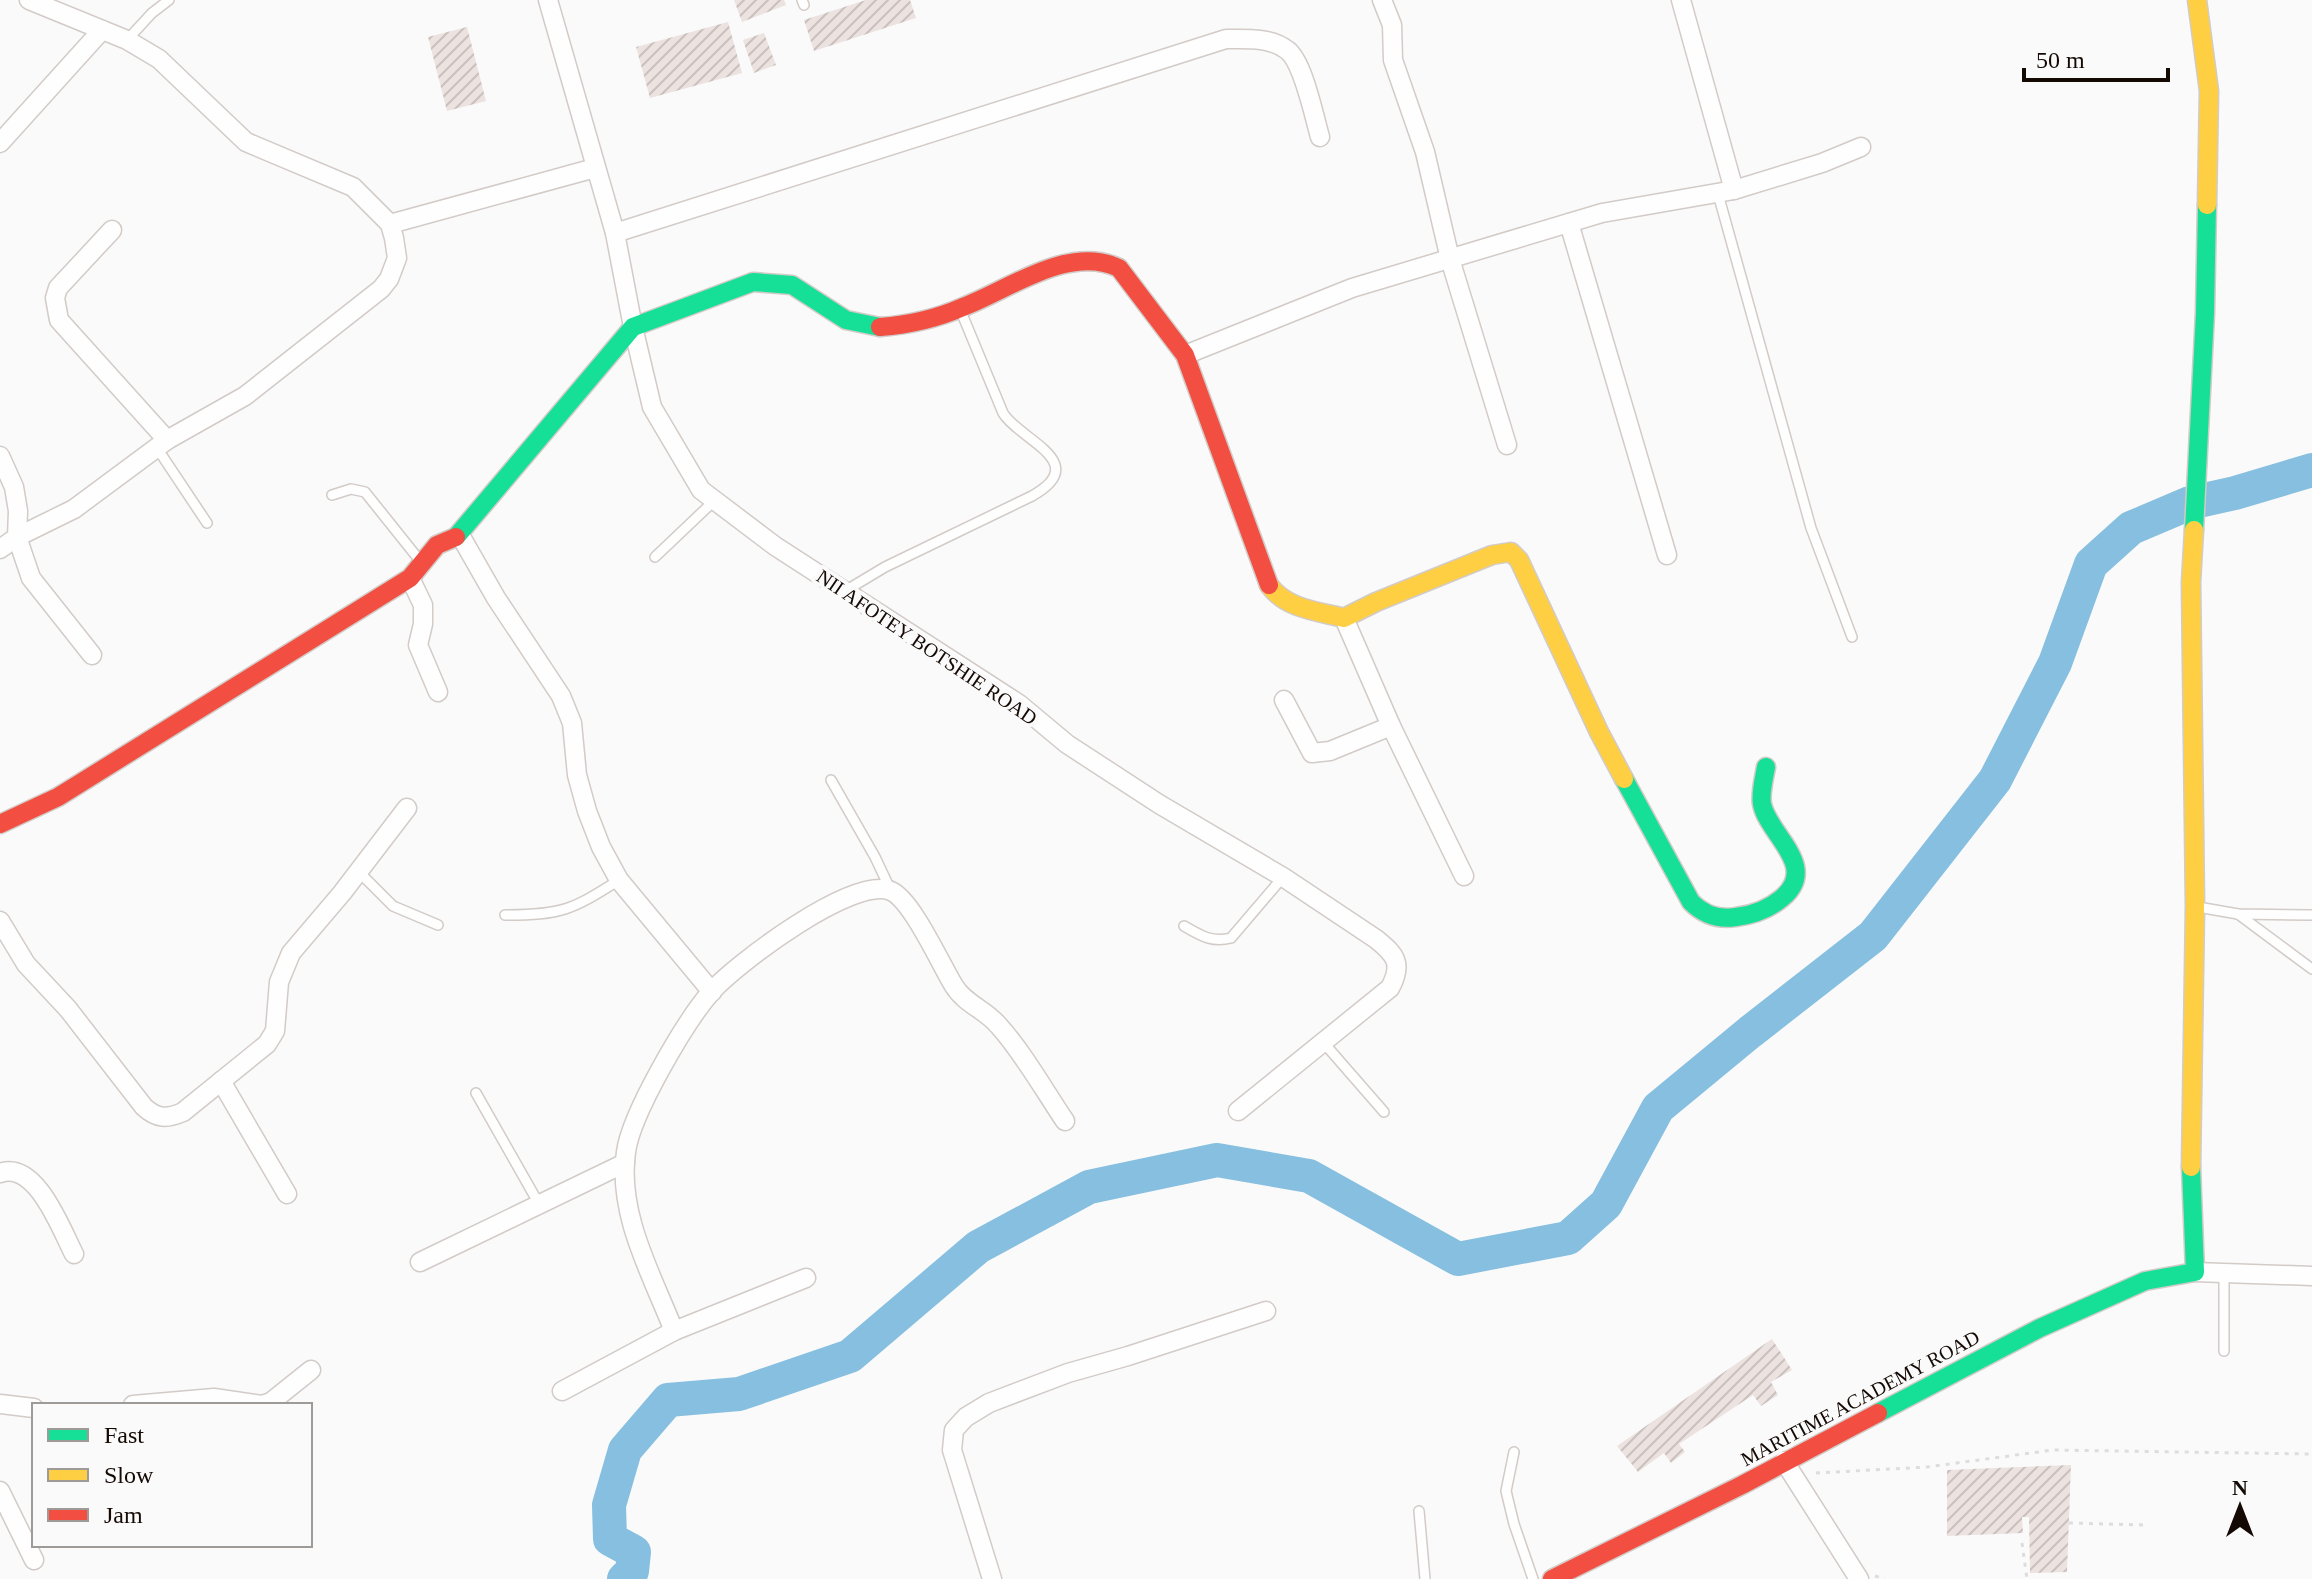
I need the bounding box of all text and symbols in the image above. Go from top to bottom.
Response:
scale bar [2024,32,2168,82]
text: 50 m [2036,47,2085,73]
street label: NII AFOTEY BOTSHIE ROAD [813,565,1041,729]
street label: MARITIME ACADEMY ROAD [1737,1326,1983,1470]
legend [32,1403,312,1547]
text: Fast [104,1422,144,1448]
text: Slow [104,1462,154,1488]
north arrow [2200,1467,2280,1547]
text: N [2232,1475,2248,1500]
text: Jam [104,1502,143,1528]

